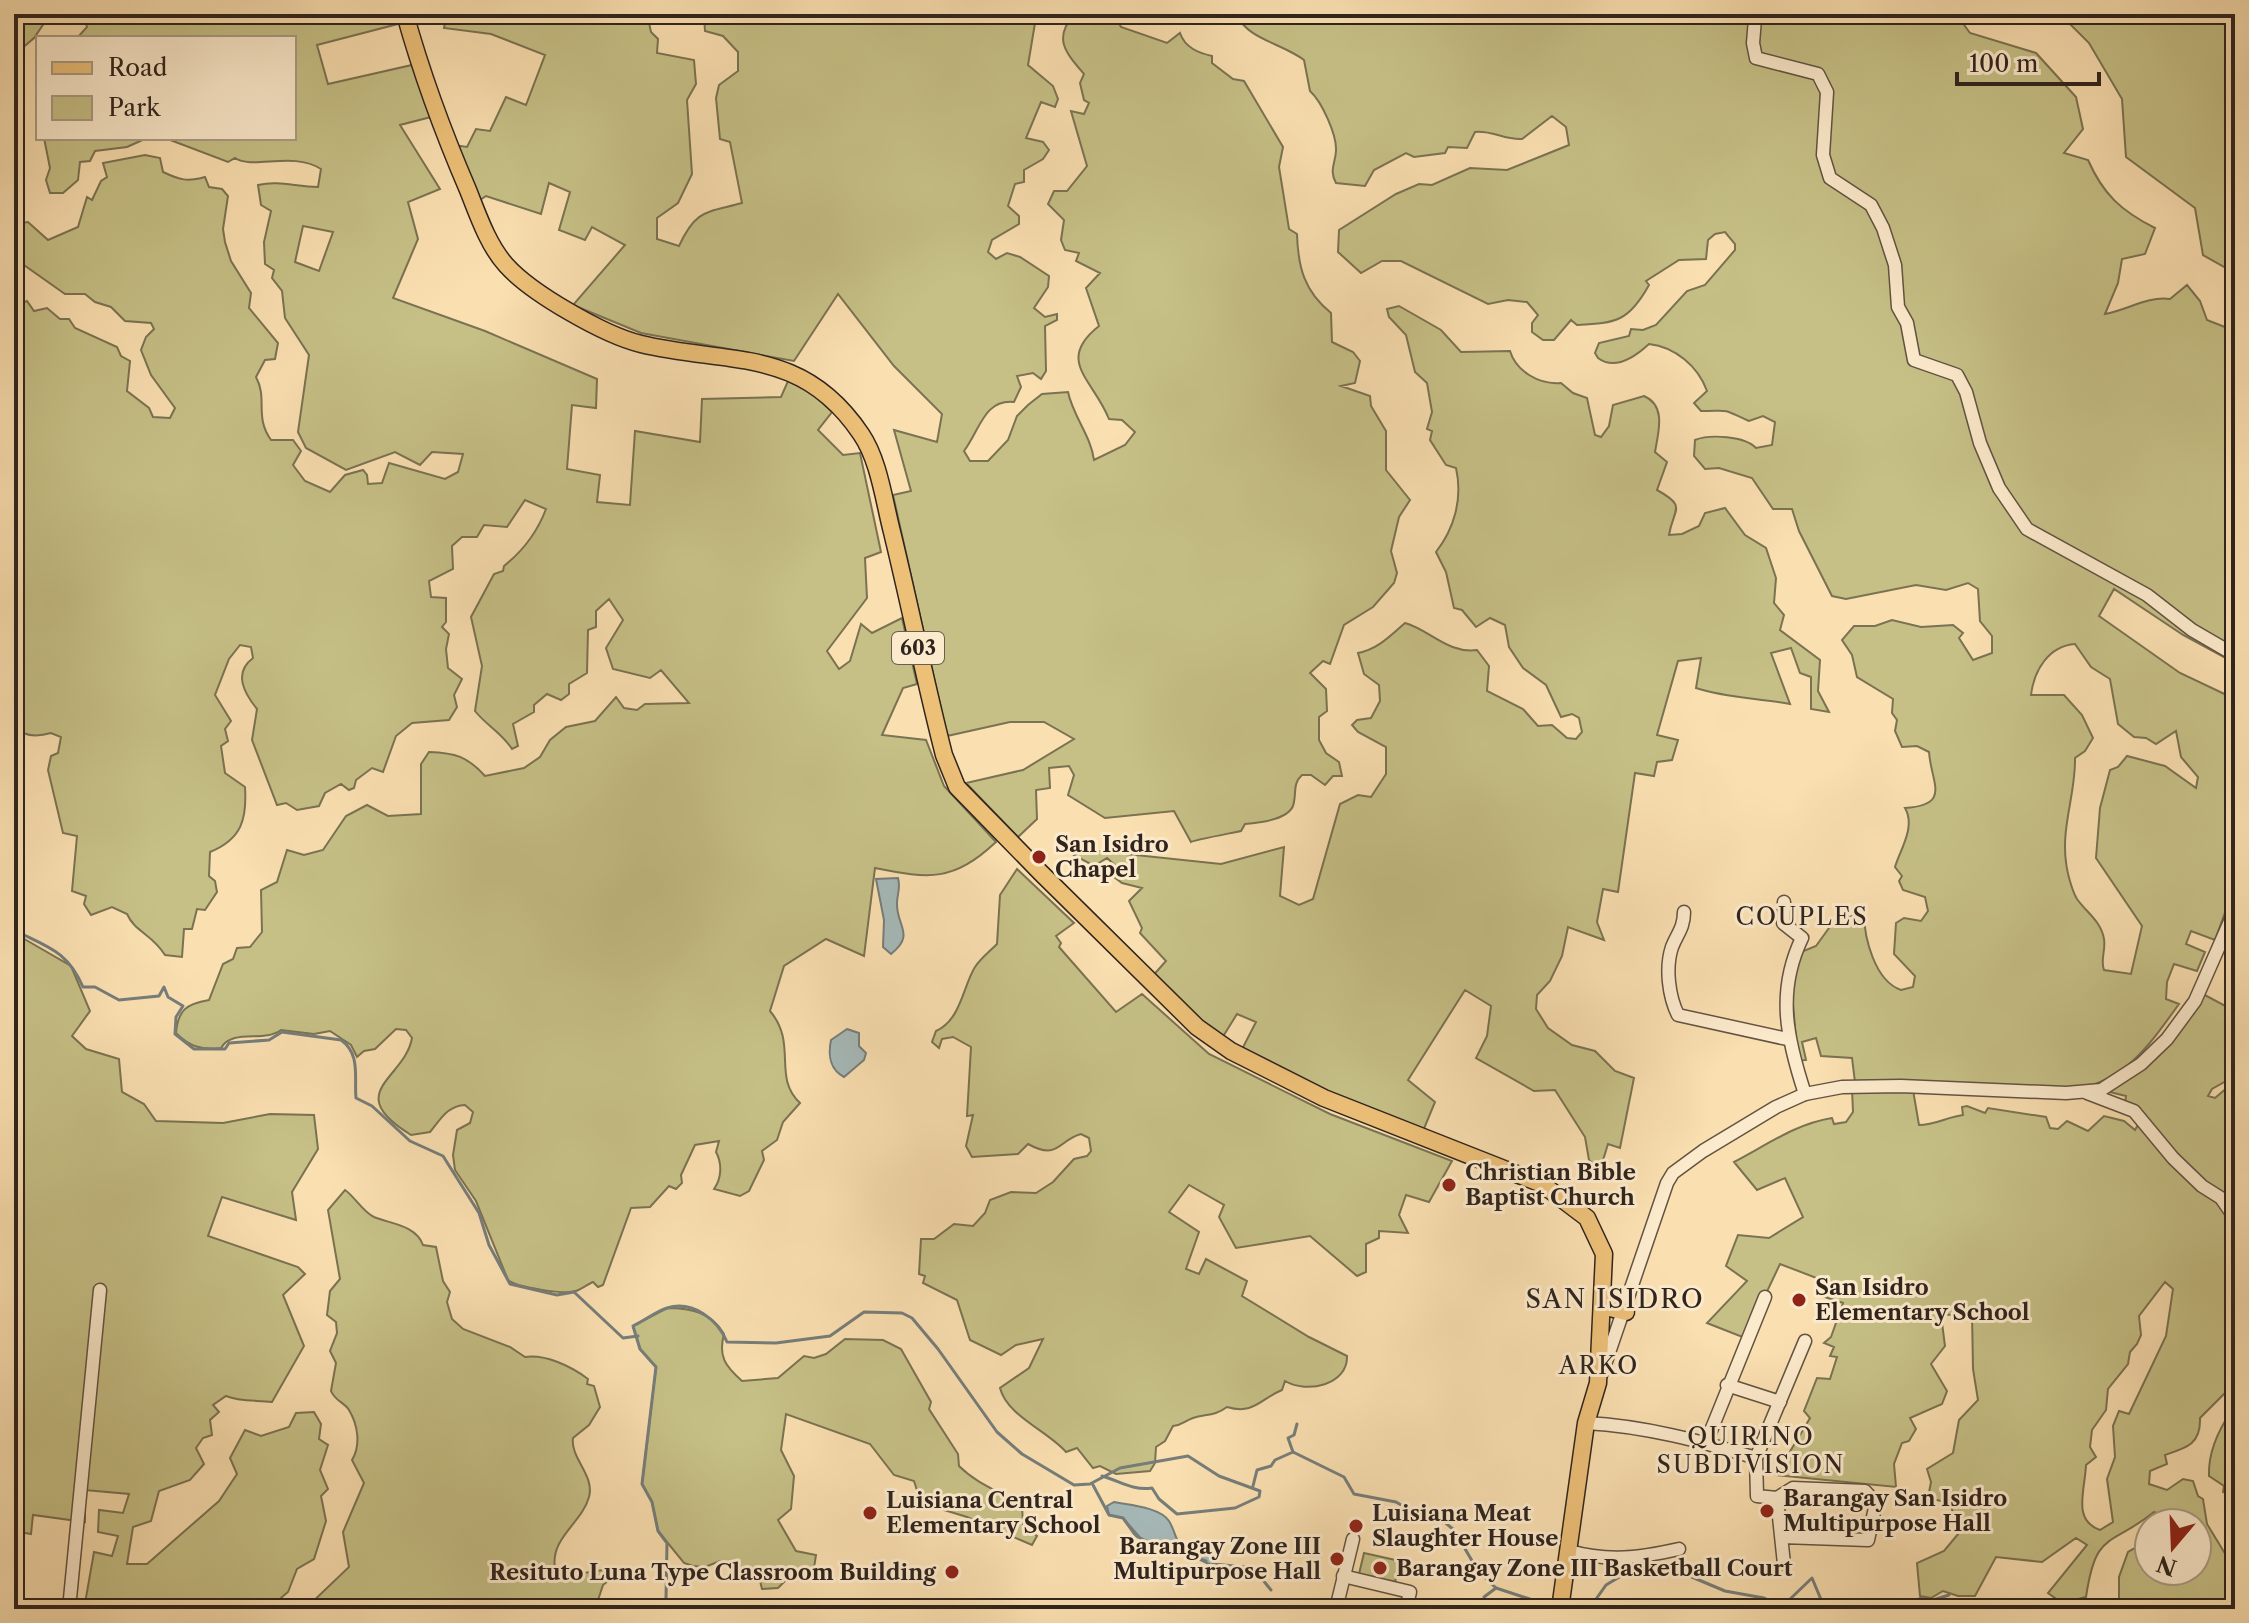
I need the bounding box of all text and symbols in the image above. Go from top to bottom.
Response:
legend [36,36,296,140]
scale bar [1957,36,2099,86]
text: 100 m [1969,49,2038,78]
text: Road [108,53,168,82]
text: Park [108,93,161,122]
road number: 603 [892,632,944,664]
place label: San Isidro Chapel [1055,831,1169,883]
marker: San Isidro Chapel [1030,848,1048,866]
district label: COUPLES [1735,902,1869,931]
place label: Christian Bible Baptist Church [1465,1159,1636,1211]
marker: Christian Bible Baptist Church [1440,1176,1458,1194]
place label: San Isidro Elementary School [1815,1274,2030,1326]
district label: SAN ISIDRO [1525,1283,1705,1315]
marker: San Isidro Elementary School [1790,1291,1808,1309]
district label: ARKO [1558,1351,1639,1380]
district label: QUIRINO SUBDIVISION [1657,1422,1845,1479]
place label: Barangay San Isidro Multipurpose Hall [1783,1485,2007,1537]
place label: Luisiana Central Elementary School [886,1487,1101,1539]
place label: Luisiana Meat Slaughter House [1372,1500,1558,1552]
marker: Barangay San Isidro Multipurpose Hall [1758,1502,1776,1520]
marker: Luisiana Central Elementary School [861,1504,879,1522]
north arrow [2133,1507,2213,1587]
marker: Luisiana Meat Slaughter House [1347,1517,1365,1535]
place label: Barangay Zone III Multipurpose Hall [1113,1533,1321,1585]
marker: Barangay Zone III Multipurpose Hall [1328,1550,1346,1568]
text: N [2153,1550,2180,1581]
place label: Barangay Zone III Basketball Court [1396,1555,1793,1582]
place label: Resituto Luna Type Classroom Building [489,1559,937,1586]
marker: Barangay Zone III Basketball Court [1371,1559,1389,1577]
marker: Resituto Luna Type Classroom Building [943,1563,961,1581]

